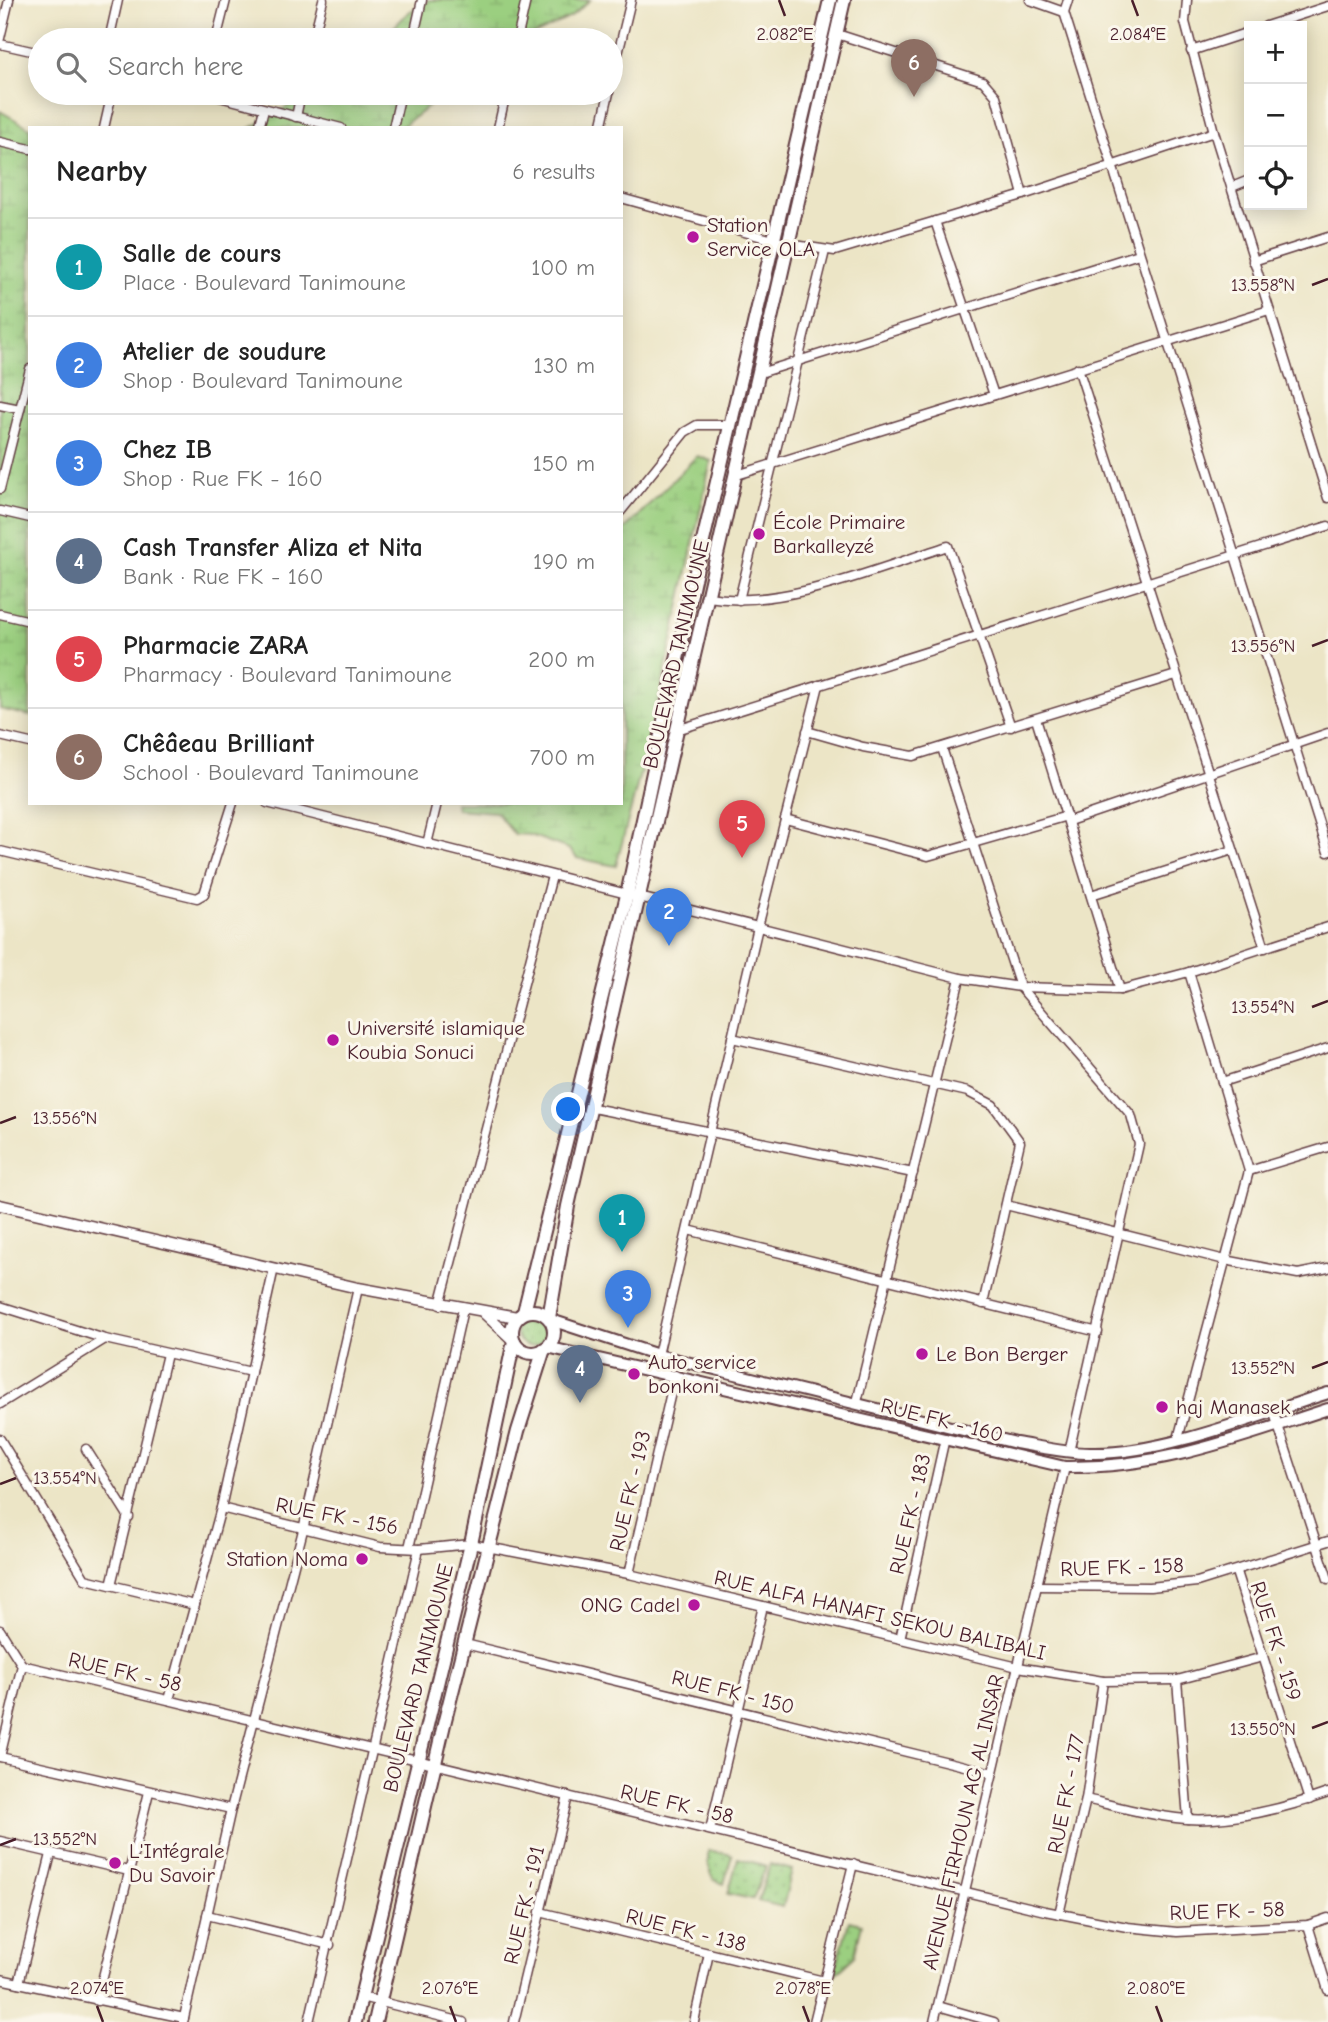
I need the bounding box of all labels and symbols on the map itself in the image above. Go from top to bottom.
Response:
text: 2.082°E [756,24,814,45]
text: 2.084°E [1110,24,1166,45]
pin: 6 [891,39,937,97]
place label: Station Service OLA [707,213,815,261]
marker: Station Service OLA [685,229,701,245]
text: 13.558°N [1231,275,1295,296]
place label: École Primaire Barkalleyzé [773,510,905,558]
marker: École Primaire Barkalleyzé [751,526,767,542]
street label: BOULEVARD TANIMOUNE [638,537,714,771]
text: 13.556°N [1231,636,1295,657]
pin: 5 [719,800,765,858]
pin: 2 [646,888,692,946]
text: 13.554°N [1231,997,1295,1018]
place label: Université islamique Koubia Sonuci [347,1016,525,1064]
marker: Université islamique Koubia Sonuci [325,1032,341,1048]
your location [551,1092,585,1126]
text: 13.556°N [33,1108,97,1129]
pin: 1 [599,1194,645,1252]
pin: 3 [605,1270,651,1328]
place label: Le Bon Berger [936,1342,1068,1366]
pin: 4 [557,1345,603,1403]
marker: Le Bon Berger [914,1346,930,1362]
place label: Auto service bonkoni [648,1350,756,1398]
text: 13.552°N [1231,1358,1295,1379]
marker: Auto service bonkoni [626,1366,642,1382]
street label: RUE FK - 160 [878,1393,1006,1447]
place label: haj Manasek [1176,1395,1290,1419]
marker: haj Manasek [1154,1399,1170,1415]
street label: RUE FK - 193 [604,1428,656,1554]
street label: RUE FK - 183 [884,1451,936,1577]
text: 13.554°N [33,1468,97,1489]
street label: RUE FK - 156 [274,1492,400,1540]
place label: Station Noma [227,1547,348,1571]
marker: Station Noma [354,1551,370,1567]
street label: RUE FK - 158 [1060,1553,1184,1581]
street label: BOULEVARD TANIMOUNE [378,1561,458,1795]
street label: RUE ALFA HANAFI SEKOU BALIBALI [712,1565,1048,1665]
street label: RUE FK - 159 [1245,1578,1307,1704]
place label: ONG Cadel [581,1593,680,1617]
marker: ONG Cadel [686,1597,702,1613]
street label: RUE FK - 58 [66,1647,184,1697]
street label: RUE FK - 150 [669,1665,797,1719]
street label: AVENUE FIRHOUN AG AL INSAR [917,1672,1009,1972]
text: 13.550°N [1230,1719,1296,1740]
street label: RUE FK - 177 [1043,1732,1089,1856]
street label: RUE FK - 58 [618,1779,736,1829]
text: 13.552°N [33,1829,97,1850]
place label: L'Intégrale Du Savoir [129,1839,224,1887]
street label: RUE FK - 191 [499,1843,549,1967]
marker: L'Intégrale Du Savoir [107,1855,123,1871]
street label: RUE FK - 58 [1169,1897,1285,1925]
street label: RUE FK - 138 [624,1904,748,1956]
text: 2.074°E [70,1978,124,1999]
text: 2.076°E [422,1978,478,1999]
text: 2.078°E [775,1978,831,1999]
text: 2.080°E [1127,1978,1185,1999]

